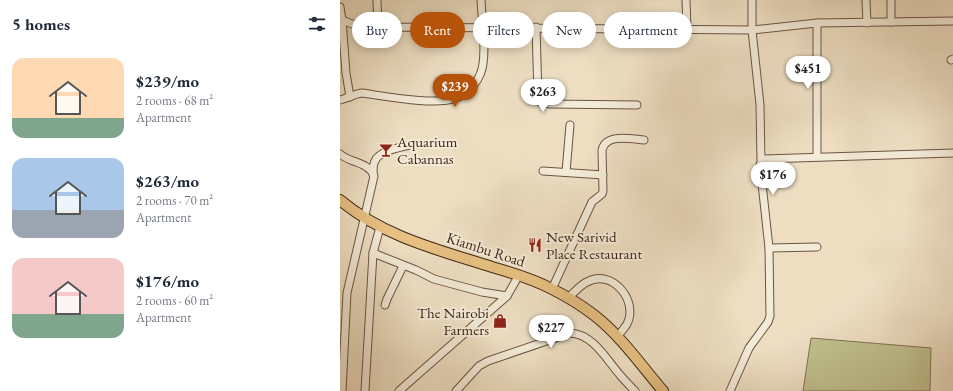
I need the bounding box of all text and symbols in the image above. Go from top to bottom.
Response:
chip: Buy [352,12,402,48]
chip: Rent [410,12,465,48]
chip: Filters [473,12,534,48]
chip: New [542,12,596,48]
chip: Apartment [604,12,692,48]
text: 5 homes [12,13,70,35]
icon: filters [306,13,328,35]
pin: $451 [784,56,832,90]
text: $451 [795,60,821,77]
text: $239/mo [136,70,199,92]
icon: home [44,74,92,122]
pin: $239 [431,74,479,108]
text: $239 [442,78,468,95]
pin: $263 [519,79,567,113]
text: $263 [530,83,556,100]
text: 2 rooms · 68 m² [136,92,213,109]
text: Apartment [136,109,191,126]
place label: Aquarium Cabannas [396,132,458,168]
bar icon: Aquarium Cabannas [378,142,394,158]
pin: $176 [749,162,797,196]
text: $176 [760,166,786,183]
text: $263/mo [136,170,199,192]
icon: home [44,174,92,222]
text: 2 rooms · 70 m² [136,192,213,209]
text: Apartment [136,209,191,226]
street label: Kiambu Road [444,227,528,271]
place label: New Sarivid Place Restaurant [546,227,642,263]
restaurant icon: New Sarivid Place Restaurant [527,237,543,253]
text: $176/mo [136,270,199,292]
icon: home [44,274,92,322]
text: 2 rooms · 60 m² [136,292,213,309]
place label: The Nairobi Farmers [417,303,489,339]
text: Apartment [136,309,191,326]
shop icon: The Nairobi Farmers [492,313,508,329]
pin: $227 [527,315,575,349]
text: $227 [538,319,564,336]

